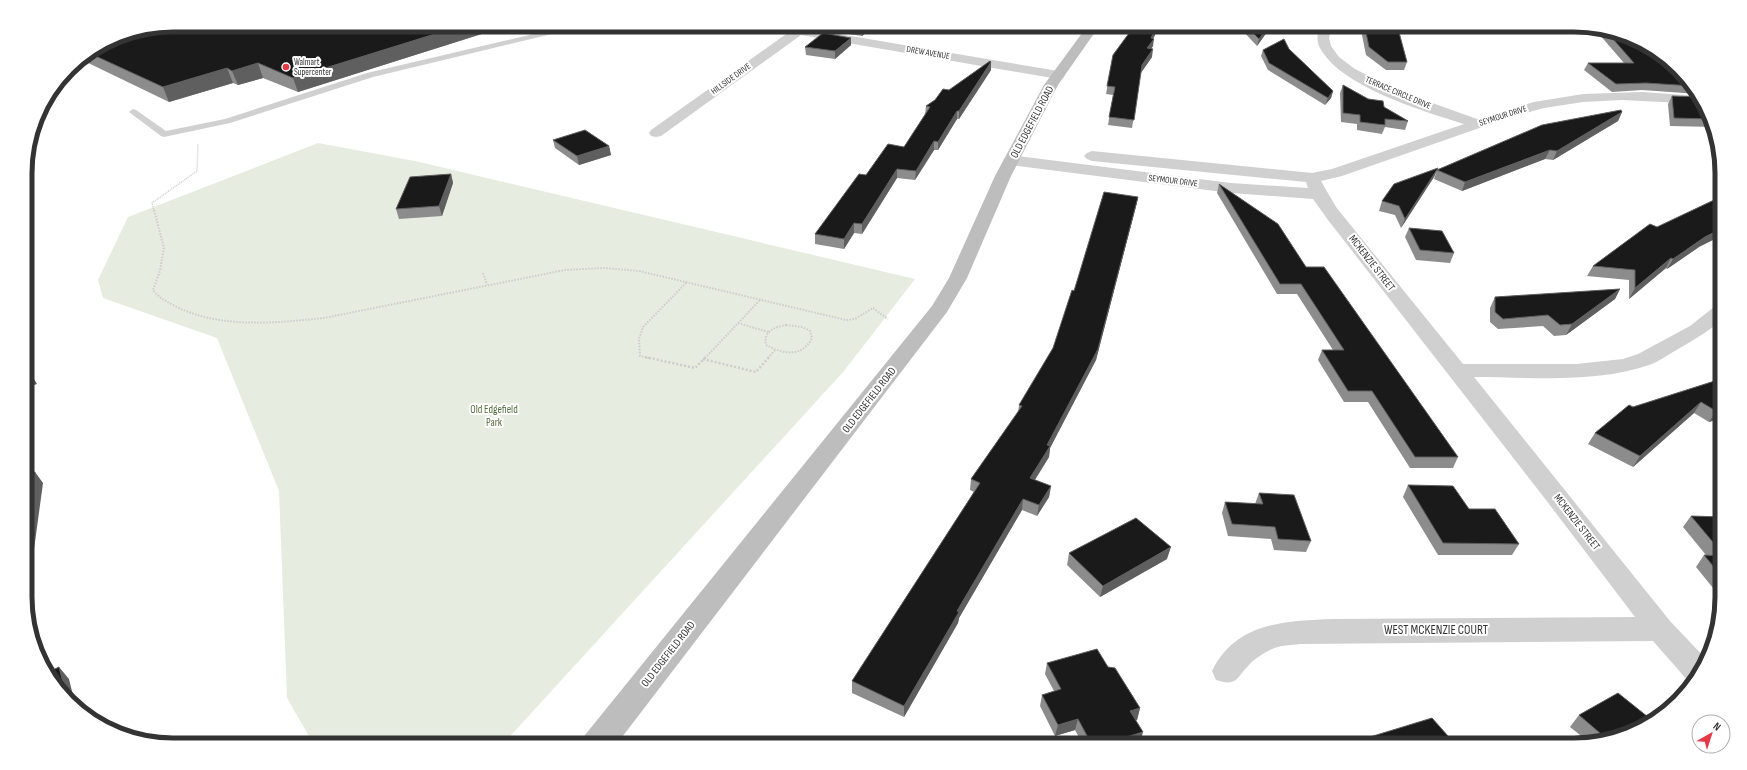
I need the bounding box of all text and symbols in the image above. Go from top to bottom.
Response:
street label: DREW AVENUE [906,44,951,62]
place label: Walmart Supercenter [294,57,332,78]
street label: HILLSIDE DRIVE [709,61,753,97]
marker: Walmart Supercenter [281,62,291,72]
street label: TERRACE CIRCLE DRIVE [1364,74,1433,112]
street label: OLD EDGEFIELD ROAD [1008,84,1056,160]
street label: SEYMOUR DRIVE [1478,103,1528,129]
street label: SEYMOUR DRIVE [1148,173,1198,189]
street label: MCKENZIE STREET [1346,232,1398,294]
street label: OLD EDGEFIELD ROAD [839,365,899,435]
park label: Old Edgefield Park [470,403,518,429]
street label: MCKENZIE STREET [1551,491,1603,553]
street label: OLD EDGEFIELD ROAD [638,619,698,689]
street label: WEST MCKENZIE COURT [1384,622,1488,638]
north arrow [1691,714,1731,754]
text: N [1711,720,1723,734]

